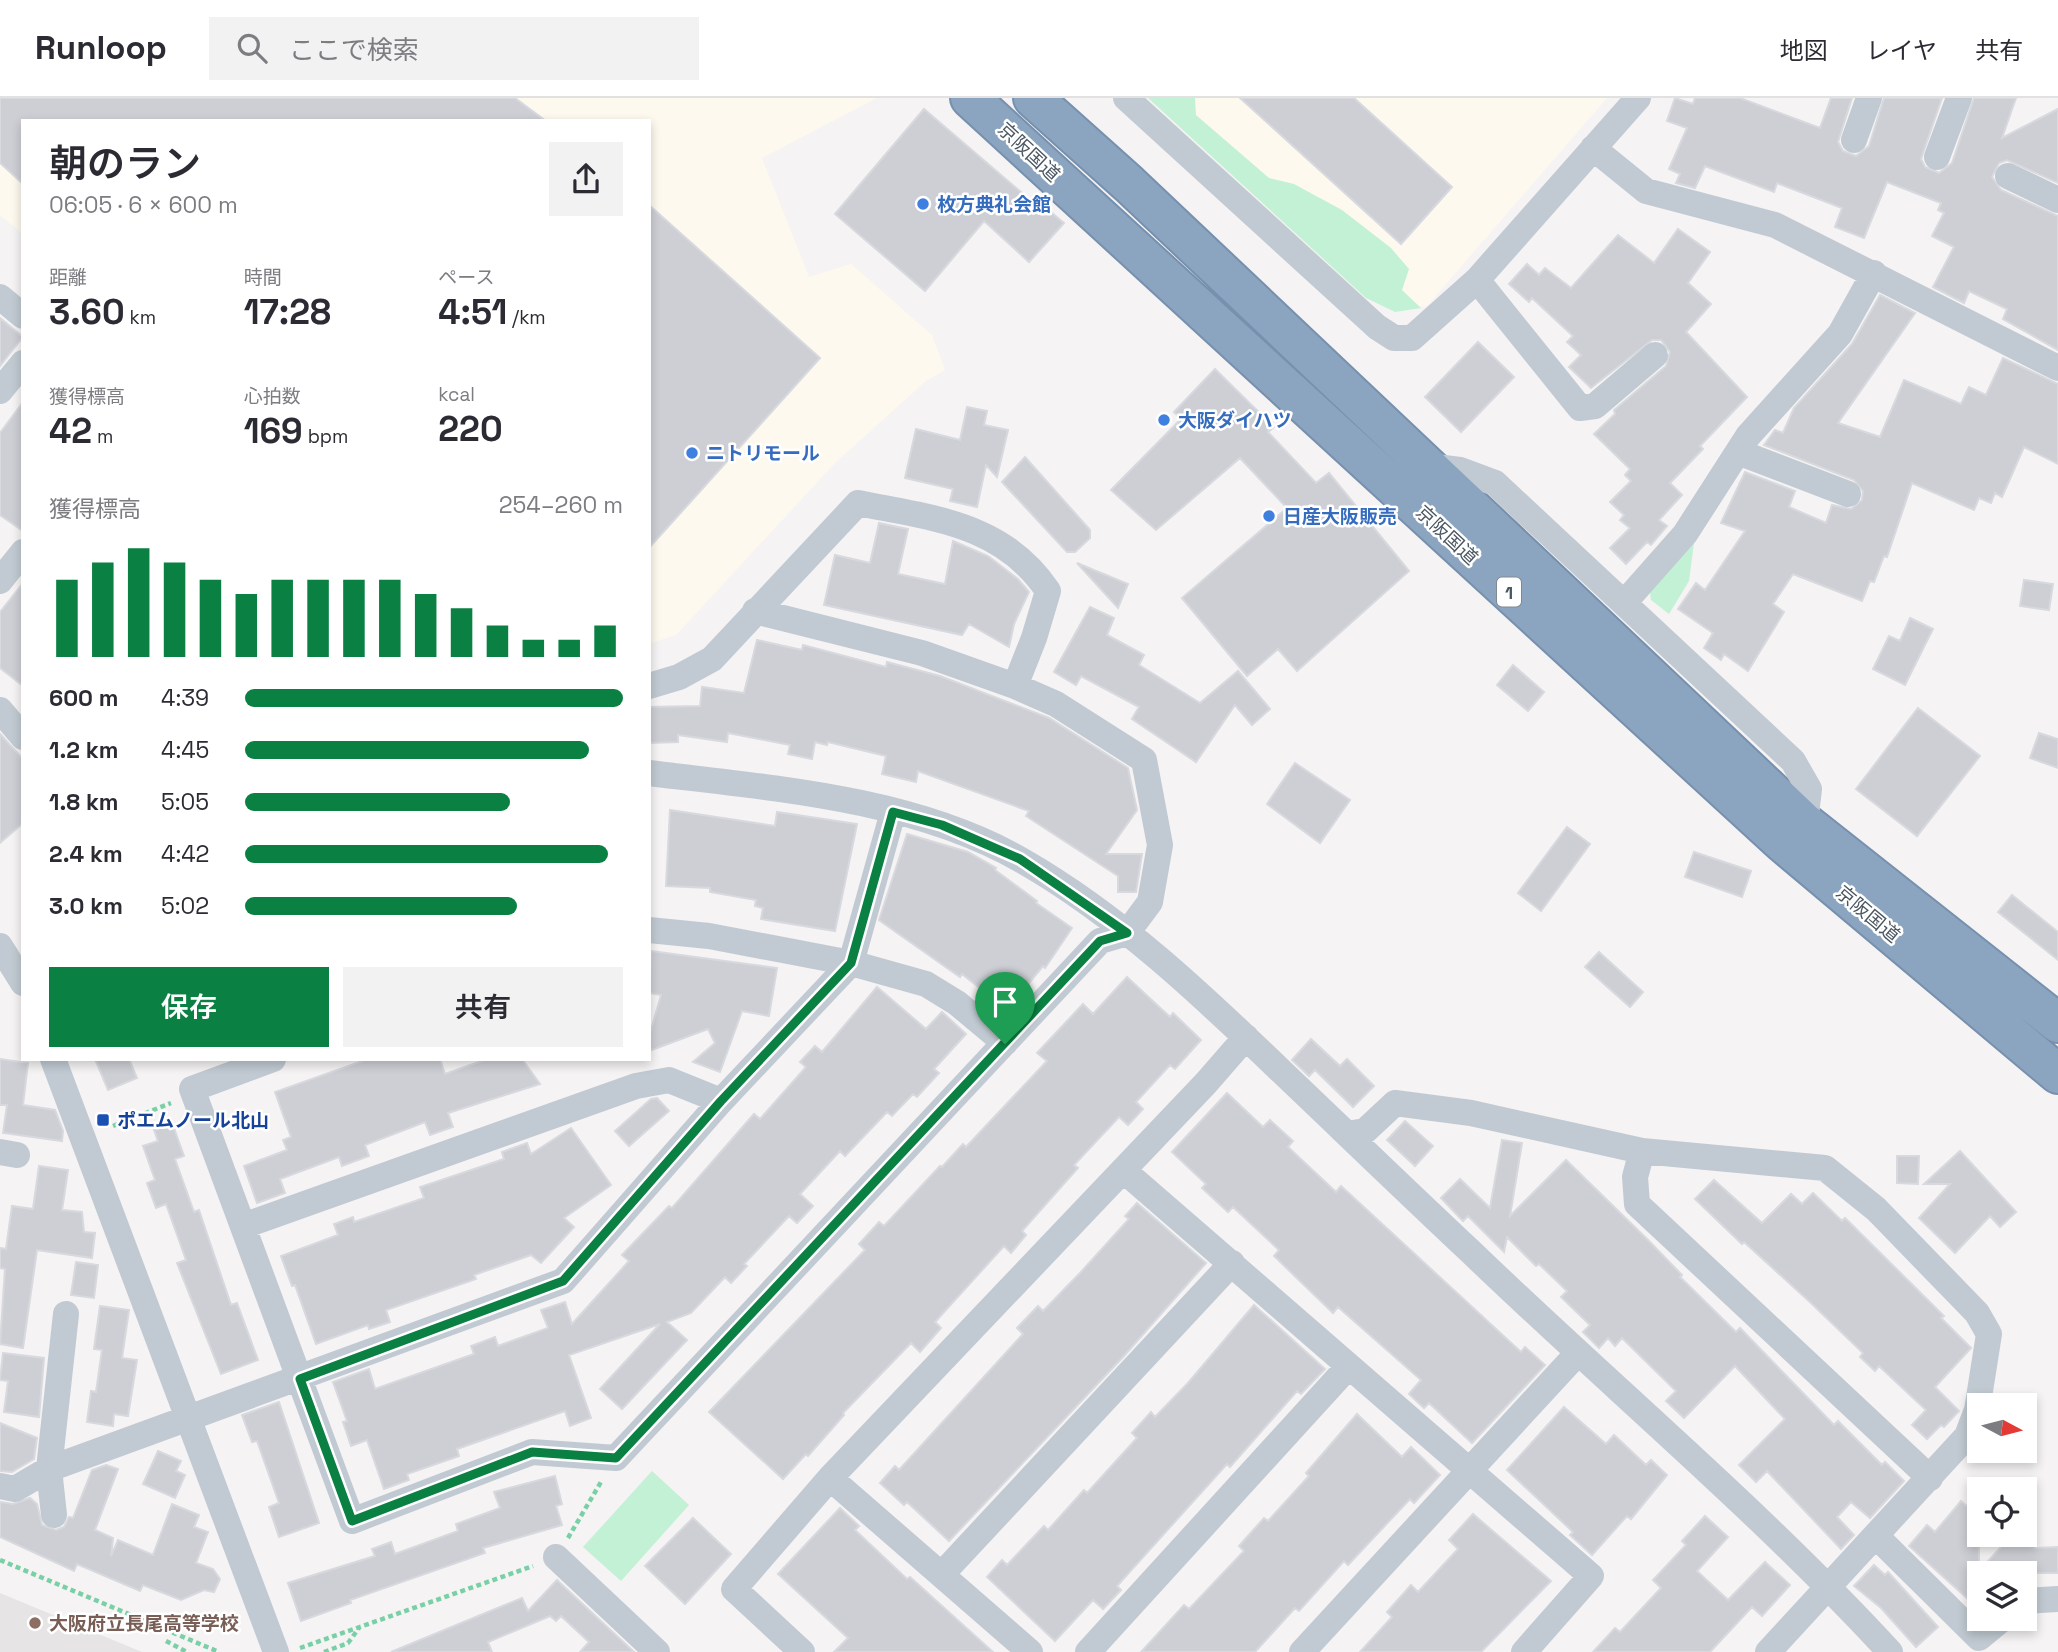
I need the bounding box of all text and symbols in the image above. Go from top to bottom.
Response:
search box [209,17,699,80]
text: Runloop [35,27,167,69]
icon: search [233,29,271,67]
text: ここで検索 [289,33,419,67]
text: 地図 [1780,35,1828,66]
text: レイヤ [1866,35,1937,66]
text: 共有 [1975,35,2023,66]
street label: 京阪国道 [993,117,1065,187]
text: 朝のラン [49,140,201,188]
button: share [549,142,623,216]
text: 06:05 · 6 × 600 m [49,190,238,220]
place label: 枚方典礼会館 [937,192,1051,217]
marker: 枚方典礼会館 [915,196,931,212]
text: 距離 [49,265,87,290]
text: 時間 [244,265,282,290]
text: ペース [438,265,494,290]
text: 3.60 [49,290,125,334]
text: 17:28 [244,290,331,334]
text: 4:51 [438,290,507,334]
text: km [125,305,156,330]
text: /km [507,305,546,330]
text: kcal [438,382,475,407]
text: 獲得標高 [49,384,125,409]
text: 心拍数 [244,384,301,409]
text: 220 [438,407,503,451]
place label: 大阪ダイハツ [1178,408,1292,433]
text: 42 [49,409,92,453]
text: 169 [244,409,303,453]
marker: 大阪ダイハツ [1156,412,1172,428]
text: m [92,424,113,449]
text: bpm [303,424,348,449]
place label: ニトリモール [706,441,820,466]
marker: ニトリモール [684,445,700,461]
text: 254–260 m [499,490,623,520]
text: 獲得標高 [49,494,141,524]
street label: 京阪国道 [1411,500,1483,570]
place label: 日産大阪販売 [1283,504,1397,529]
marker: 日産大阪販売 [1261,508,1277,524]
road number: 1 [1497,578,1521,606]
text: 600 m [49,683,119,713]
text: 4:39 [161,683,209,713]
text: 1.2 km [49,735,118,765]
text: 4:45 [161,735,209,765]
text: 1.8 km [49,787,119,817]
text: 5:05 [161,787,209,817]
text: 2.4 km [49,839,123,869]
text: 4:42 [161,839,209,869]
street label: 京阪国道 [1831,880,1905,948]
text: 3.0 km [49,891,123,921]
text: 5:02 [161,891,209,921]
button: 保存 [49,967,329,1047]
button: 共有 [343,967,623,1047]
pin [975,972,1035,1044]
icon: arrive [986,983,1024,1021]
place label: ポエムノール北山 [117,1108,269,1133]
marker: ポエムノール北山 [95,1112,111,1128]
north arrow [1967,1393,2037,1463]
map controls [1967,1393,2037,1631]
button: locate [1967,1477,2037,1547]
button: layers [1967,1561,2037,1631]
place label: 大阪府立長尾高等学校 [49,1611,239,1636]
marker: 大阪府立長尾高等学校 [27,1615,43,1631]

